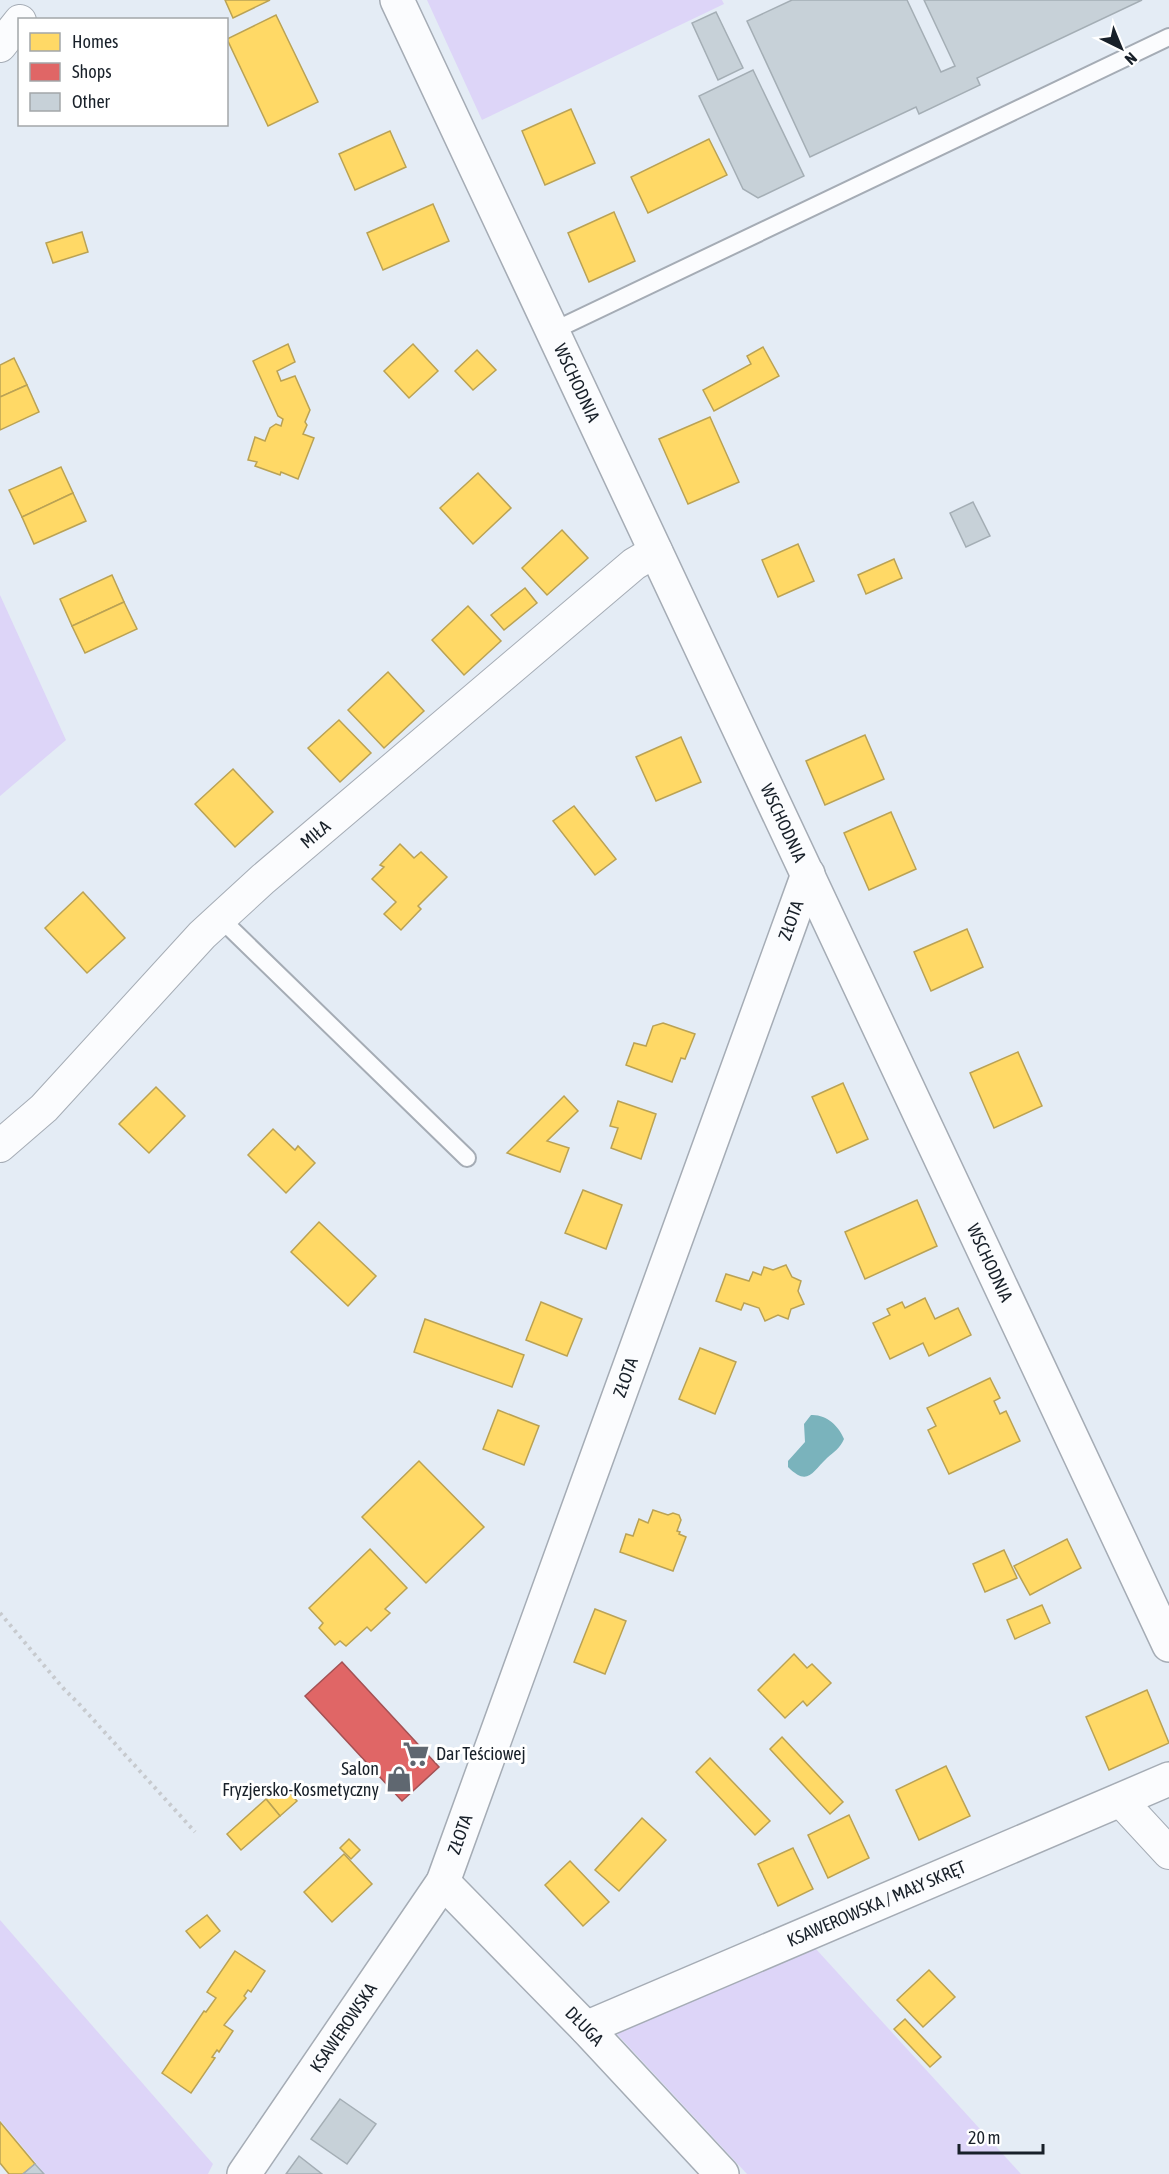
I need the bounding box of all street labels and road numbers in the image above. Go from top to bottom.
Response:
street label: WSCHODNIA [550,340,605,425]
street label: WSCHODNIA [756,780,811,865]
street label: MIŁA [296,815,334,853]
street label: ZŁOTA [774,897,808,943]
street label: WSCHODNIA [963,1220,1018,1305]
street label: ZŁOTA [608,1354,642,1400]
street label: ZŁOTA [443,1811,477,1857]
street label: KSAWEROWSKA / MAŁY SKRĘT [784,1856,969,1951]
street label: KSAWEROWSKA [306,1979,381,2076]
street label: DŁUGA [561,2002,608,2050]

